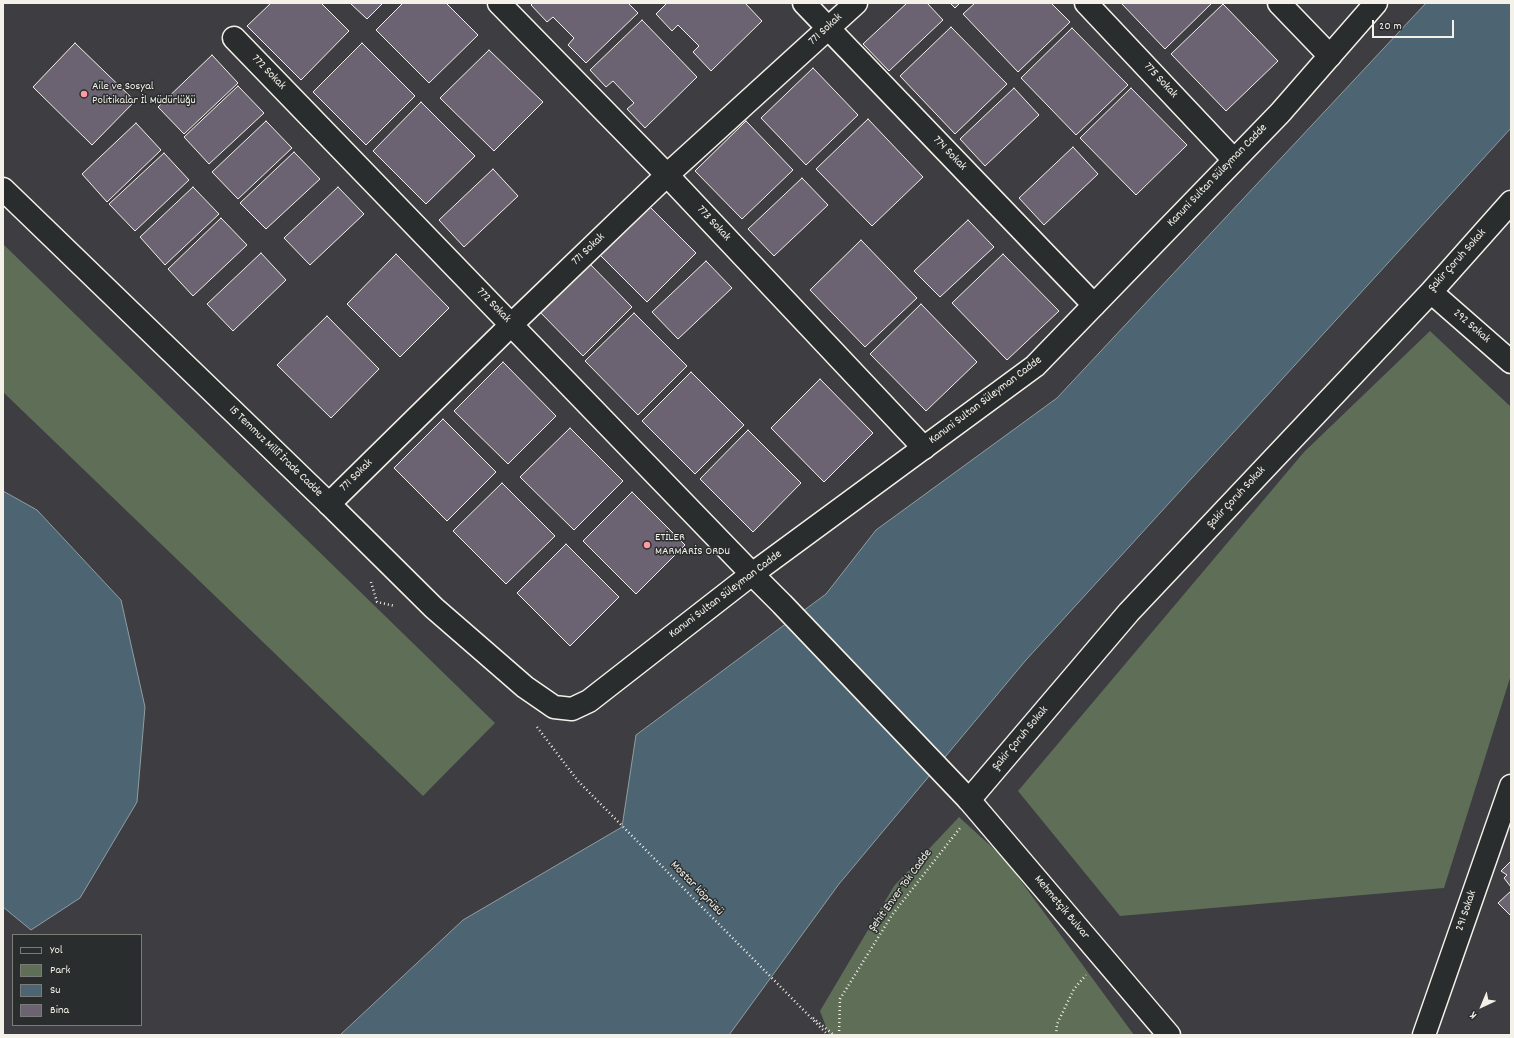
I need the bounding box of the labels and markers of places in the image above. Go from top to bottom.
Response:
place label: Aile ve Sosyal Politikalar İl Müdürlüğü [92,80,196,108]
marker: Aile ve Sosyal Politikalar İl Müdürlüğü [79,89,89,99]
place label: ETİLER MARMARİS ORDU [655,531,730,559]
marker: ETİLER MARMARİS ORDU [642,540,652,550]

